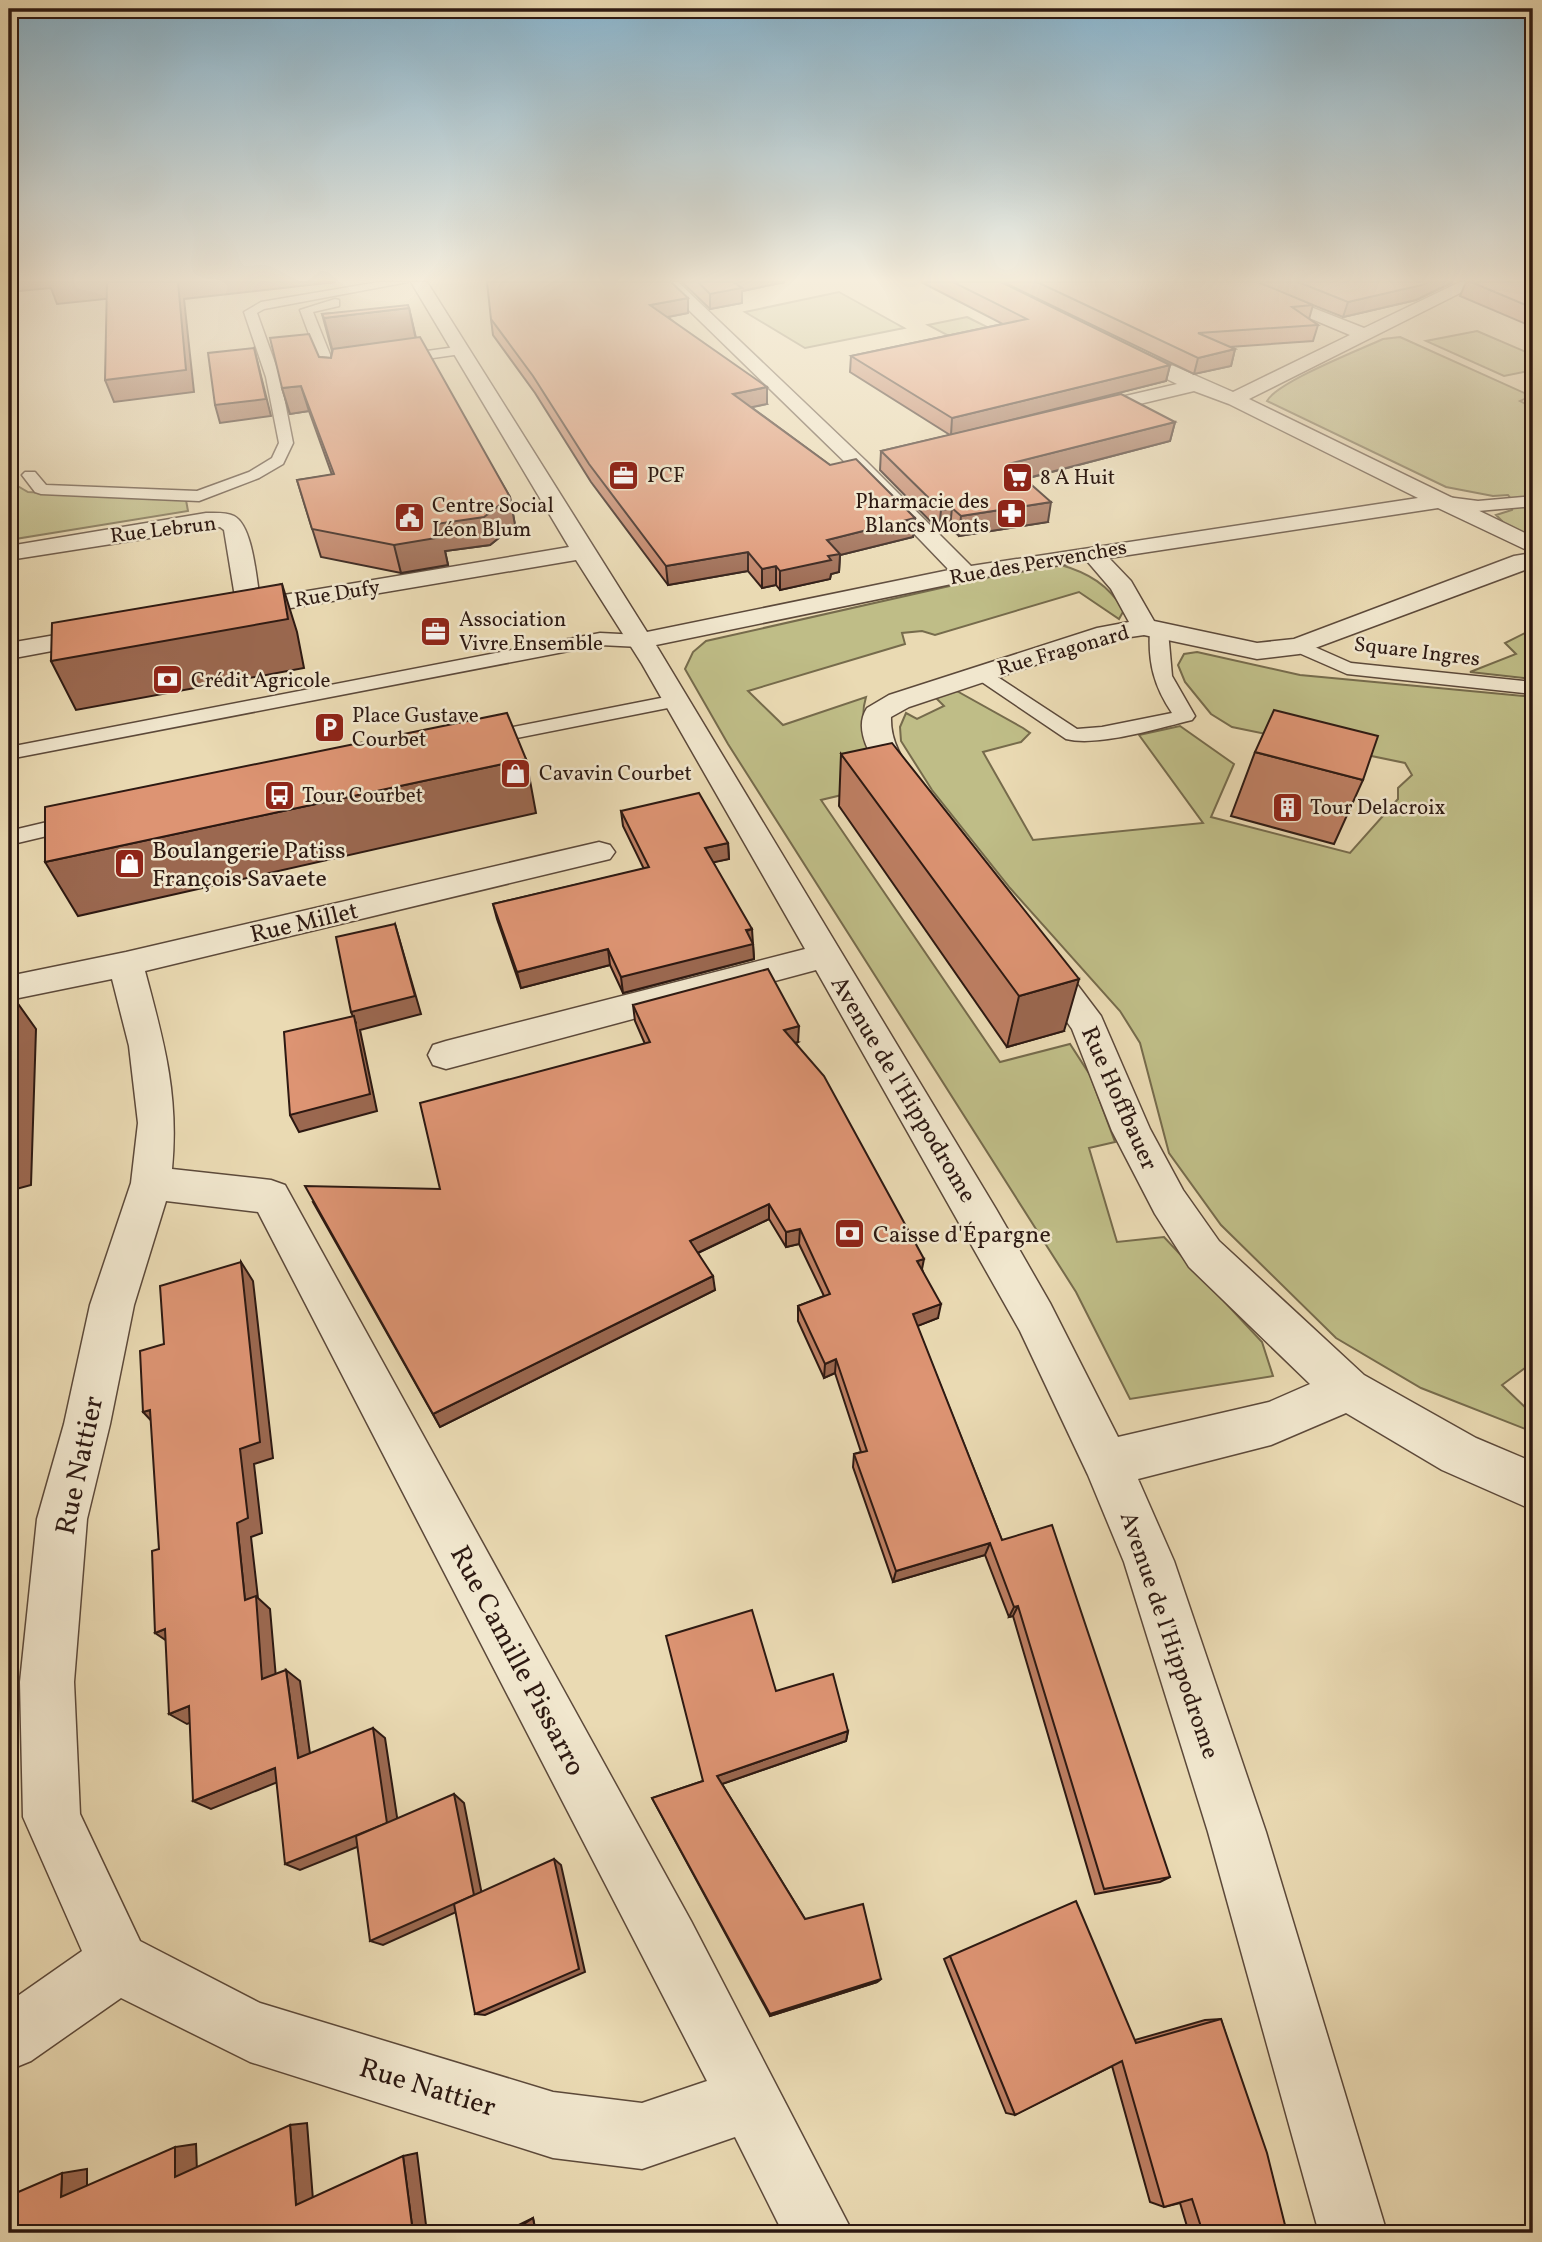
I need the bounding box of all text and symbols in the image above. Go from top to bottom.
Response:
office icon: PCF [607,458,641,492]
supermarket icon: 8 A Huit [1000,460,1034,494]
place label: PCF [647,462,685,491]
place label: 8 A Huit [1040,464,1115,493]
place label: Pharmacie des Blancs Monts [855,488,989,541]
place label: Centre Social Léon Blum [432,492,554,545]
pharmacy icon: Pharmacie des Blancs Monts [995,496,1029,530]
public building icon: Centre Social Léon Blum [392,500,426,534]
street label: Rue Lebrun [108,510,218,551]
street label: Rue des Pervenches [947,534,1129,593]
street label: Rue Dufy [292,573,383,616]
place label: Association Vivre Ensemble [459,606,603,659]
office icon: Association Vivre Ensemble [419,614,453,648]
street label: Rue Fragonard [994,619,1133,684]
street label: Square Ingres [1352,630,1481,675]
bank icon: Crédit Agricole [151,663,185,697]
place label: Crédit Agricole [191,667,330,696]
place label: Place Gustave Courbet [352,702,479,755]
parking icon: Place Gustave Courbet [312,710,346,744]
shop icon: Cavavin Courbet [499,756,533,790]
place label: Cavavin Courbet [539,760,692,789]
bus stop icon: Tour Courbet [262,778,296,812]
place label: Tour Courbet [302,782,423,811]
building icon: Tour Delacroix [1270,790,1304,824]
place label: Tour Delacroix [1310,794,1446,823]
place label: Boulangerie Patiss François Savaete [152,835,346,897]
shop icon: Boulangerie Patiss François Savaete [112,847,146,881]
street label: Rue Millet [247,895,362,953]
street label: Avenue de l'Hippodrome [821,970,984,1210]
street label: Rue Hoffbauer [1071,1022,1165,1176]
bank icon: Caisse d'Épargne [833,1217,867,1251]
place label: Caisse d'Épargne [873,1219,1051,1253]
street label: Rue Nattier [47,1392,114,1539]
street label: Avenue de l'Hippodrome [1110,1508,1226,1764]
street label: Rue Camille Pissarro [440,1539,594,1783]
street label: Rue Nattier [354,2049,501,2128]

